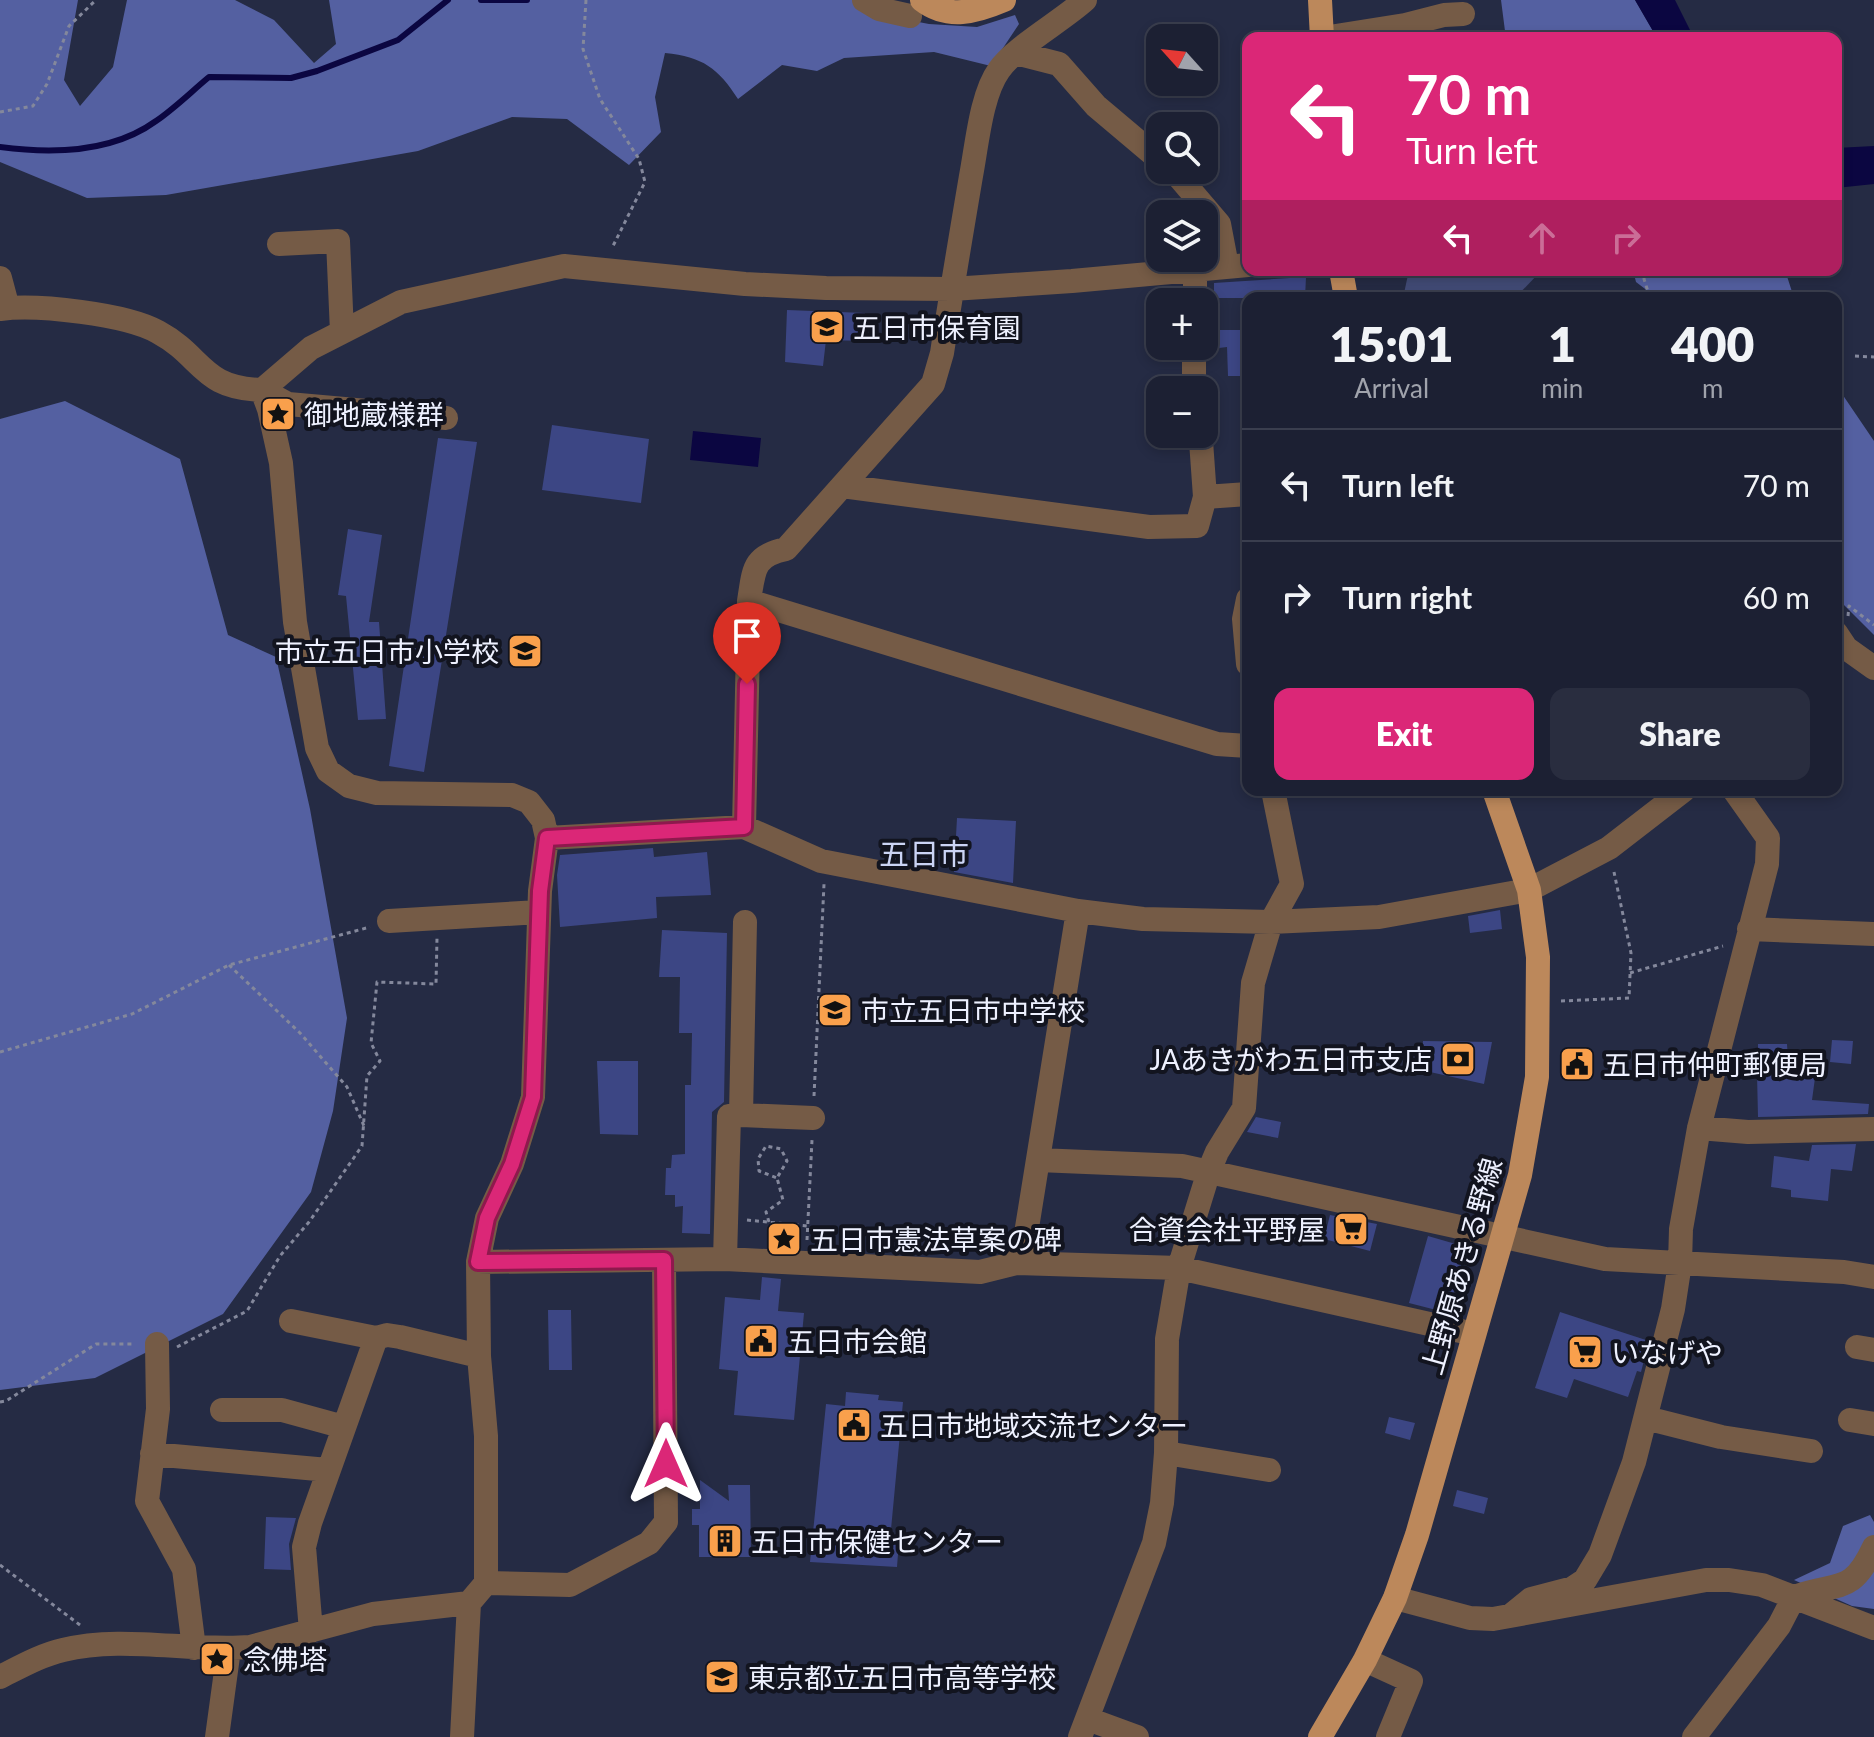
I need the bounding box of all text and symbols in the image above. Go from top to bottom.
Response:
north arrow [1146,24,1218,96]
map controls [1146,24,1218,448]
text: 70 m [1406,60,1531,127]
icon: left [1274,64,1378,168]
button: search [1146,112,1218,184]
text: Turn left [1406,128,1538,172]
button: layers [1146,200,1218,272]
icon: left [1436,216,1480,260]
icon: ahead [1520,216,1564,260]
icon: right [1604,216,1648,260]
button: + [1146,288,1218,360]
school or university icon: 五日市保育園 [808,308,846,346]
place label: 五日市保育園 [853,310,1021,344]
text: 15:01 [1330,315,1454,372]
text: 1 [1548,315,1576,372]
text: 400 [1671,315,1754,372]
text: Arrival [1354,372,1429,404]
text: min [1541,372,1583,404]
text: m [1702,372,1723,404]
button: − [1146,376,1218,448]
place icon: 御地蔵様群 [259,395,297,433]
place label: 御地蔵様群 [304,397,444,431]
icon: left [1274,463,1318,507]
text: Turn left [1342,467,1454,503]
text: 70 m [1743,467,1810,503]
icon: right [1274,575,1318,619]
text: Turn right [1342,579,1472,615]
text: 60 m [1743,579,1810,615]
pin [713,602,781,684]
icon: arrive [725,614,769,658]
school or university icon: 市立五日市小学校 [506,632,544,670]
place label: 市立五日市小学校 [275,634,499,668]
button: Exit [1274,688,1534,780]
button: Share [1550,688,1810,780]
district label: 五日市 [879,835,969,871]
school or university icon: 市立五日市中学校 [816,991,854,1029]
place label: 市立五日市中学校 [861,993,1085,1027]
bank icon: JAあきがわ五日市支店 [1439,1040,1477,1078]
place label: JAあきがわ五日市支店 [1149,1042,1432,1076]
public building icon: 五日市仲町郵便局 [1558,1045,1596,1083]
place label: 五日市仲町郵便局 [1603,1047,1827,1081]
street label: 上野原あきる野線 [1414,1154,1508,1378]
supermarket icon: 合資会社平野屋 [1332,1210,1370,1248]
place label: 合資会社平野屋 [1129,1212,1325,1246]
place icon: 五日市憲法草案の碑 [765,1220,803,1258]
place label: 五日市憲法草案の碑 [810,1222,1062,1256]
public building icon: 五日市会館 [742,1322,780,1360]
place label: 五日市会館 [787,1324,927,1358]
supermarket icon: いなげや [1566,1333,1604,1371]
place label: いなげや [1611,1335,1723,1369]
public building icon: 五日市地域交流センター [835,1406,873,1444]
place label: 五日市地域交流センター [880,1408,1188,1442]
position arrow [624,1422,708,1506]
building icon: 五日市保健センター [706,1522,744,1560]
place label: 五日市保健センター [751,1524,1003,1558]
place icon: 念佛塔 [198,1640,236,1678]
place label: 念佛塔 [243,1642,327,1676]
school or university icon: 東京都立五日市高等学校 [703,1658,741,1696]
place label: 東京都立五日市高等学校 [748,1660,1056,1694]

